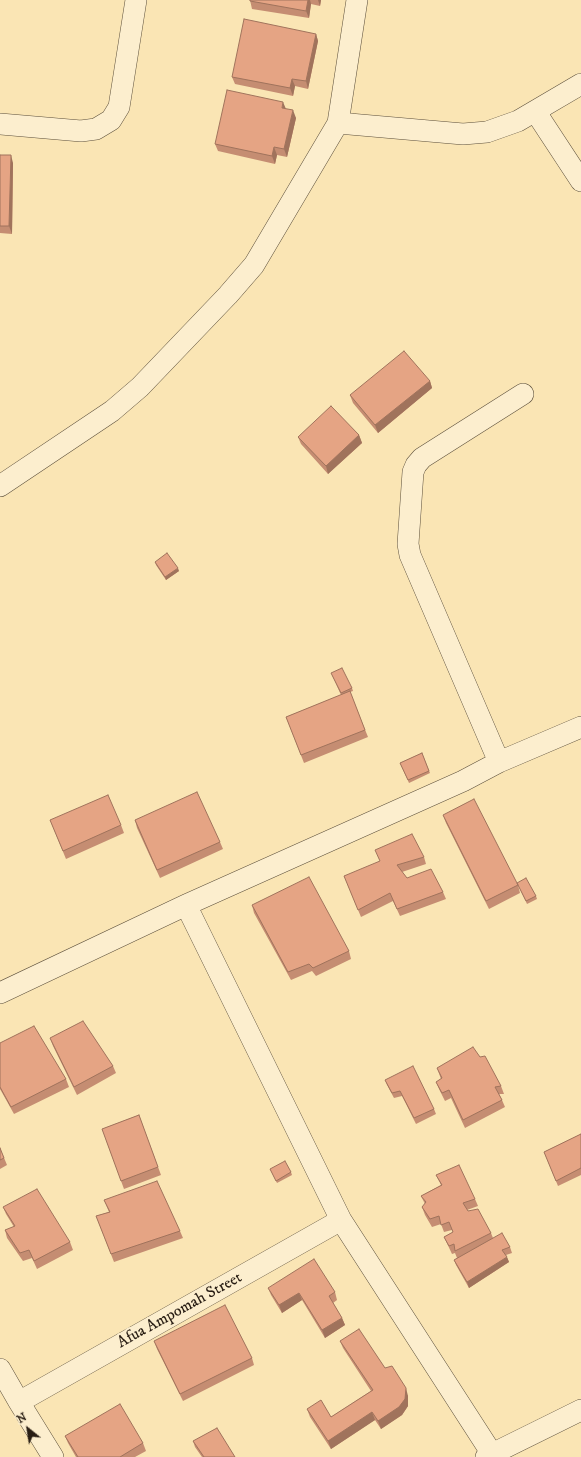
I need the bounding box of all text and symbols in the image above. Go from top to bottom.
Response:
street label: Afua Ampomah Street [114,1269,246,1353]
north arrow [8,1409,48,1449]
text: N [15,1410,29,1427]

